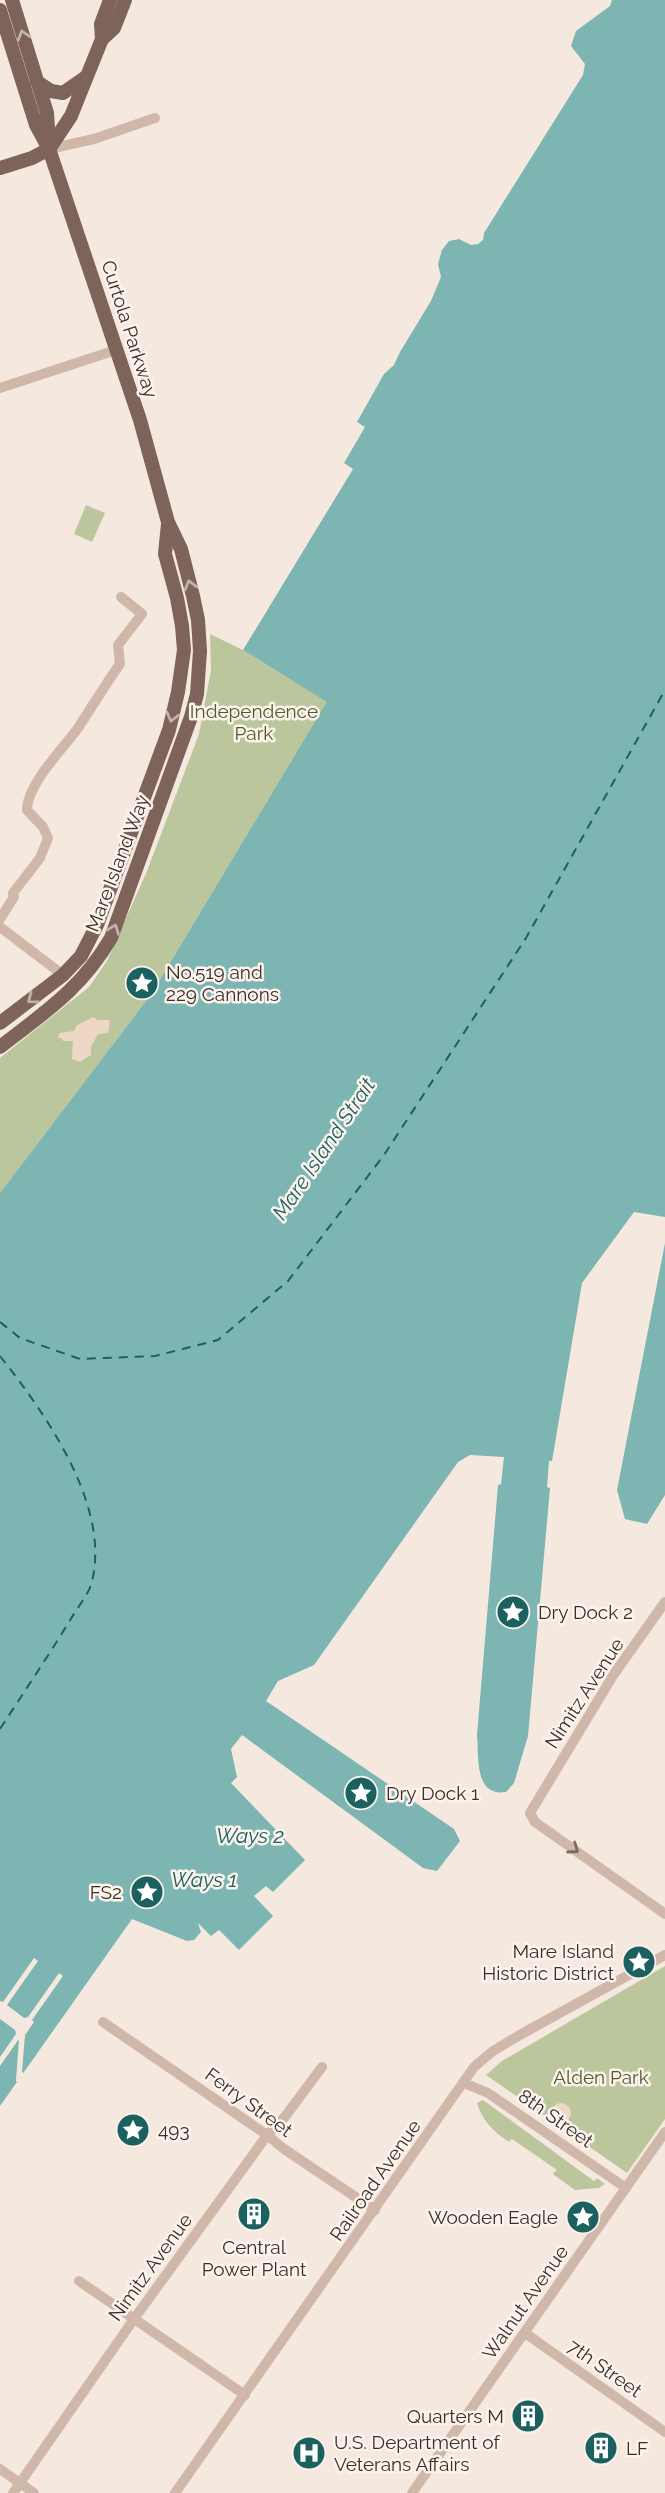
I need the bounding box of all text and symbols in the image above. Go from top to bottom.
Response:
one-way arrow [17,29,31,42]
street label: Curtola Parkway [97,257,163,401]
one-way arrow [184,579,198,591]
park label: Independence Park [190,700,318,744]
one-way arrow [166,711,180,723]
street label: Mare Island Way [81,791,153,935]
one-way arrow [106,923,120,935]
place label: No.519 and 229 Cannons [166,961,279,1005]
place icon: No.519 and 229 Cannons [123,964,161,1002]
one-way arrow [27,991,40,1004]
water label: Mare Island Strait [267,1073,380,1224]
place icon: Dry Dock 2 [494,1593,532,1631]
place label: Dry Dock 2 [538,1601,633,1623]
street label: Nimitz Avenue [540,1634,628,1752]
place icon: Dry Dock 1 [342,1774,380,1812]
place label: Dry Dock 1 [386,1782,479,1804]
water label: Ways 2 [216,1823,284,1848]
one-way arrow [566,1841,579,1854]
water label: Ways 1 [171,1867,237,1892]
place icon: FS2 [128,1873,166,1911]
place label: FS2 [90,1881,122,1903]
place label: Mare Island Historic District [482,1940,615,1984]
place icon: Mare Island Historic District [620,1943,658,1981]
street label: Ferry Street [201,2063,297,2141]
park label: Alden Park [553,2066,649,2088]
street label: 8th Street [514,2084,598,2152]
place icon: 493 [114,2111,152,2149]
street label: Railroad Avenue [325,2115,425,2245]
place label: 493 [158,2119,190,2141]
building icon: Central Power Plant [235,2195,273,2233]
place icon: Wooden Eagle [564,2198,602,2236]
place label: Wooden Eagle [428,2206,558,2228]
street label: Nimitz Avenue [104,2209,196,2325]
place label: Central Power Plant [202,2236,307,2280]
street label: Walnut Avenue [478,2241,572,2363]
street label: 7th Street [564,2335,647,2402]
building icon: Quarters M [509,2397,547,2435]
place label: Quarters M [407,2405,504,2427]
building icon: LF [582,2429,620,2467]
place label: U.S. Department of Veterans Affairs [334,2431,500,2475]
hospital icon: U.S. Department of Veterans Affairs [290,2434,328,2472]
place label: LF [626,2437,648,2459]

